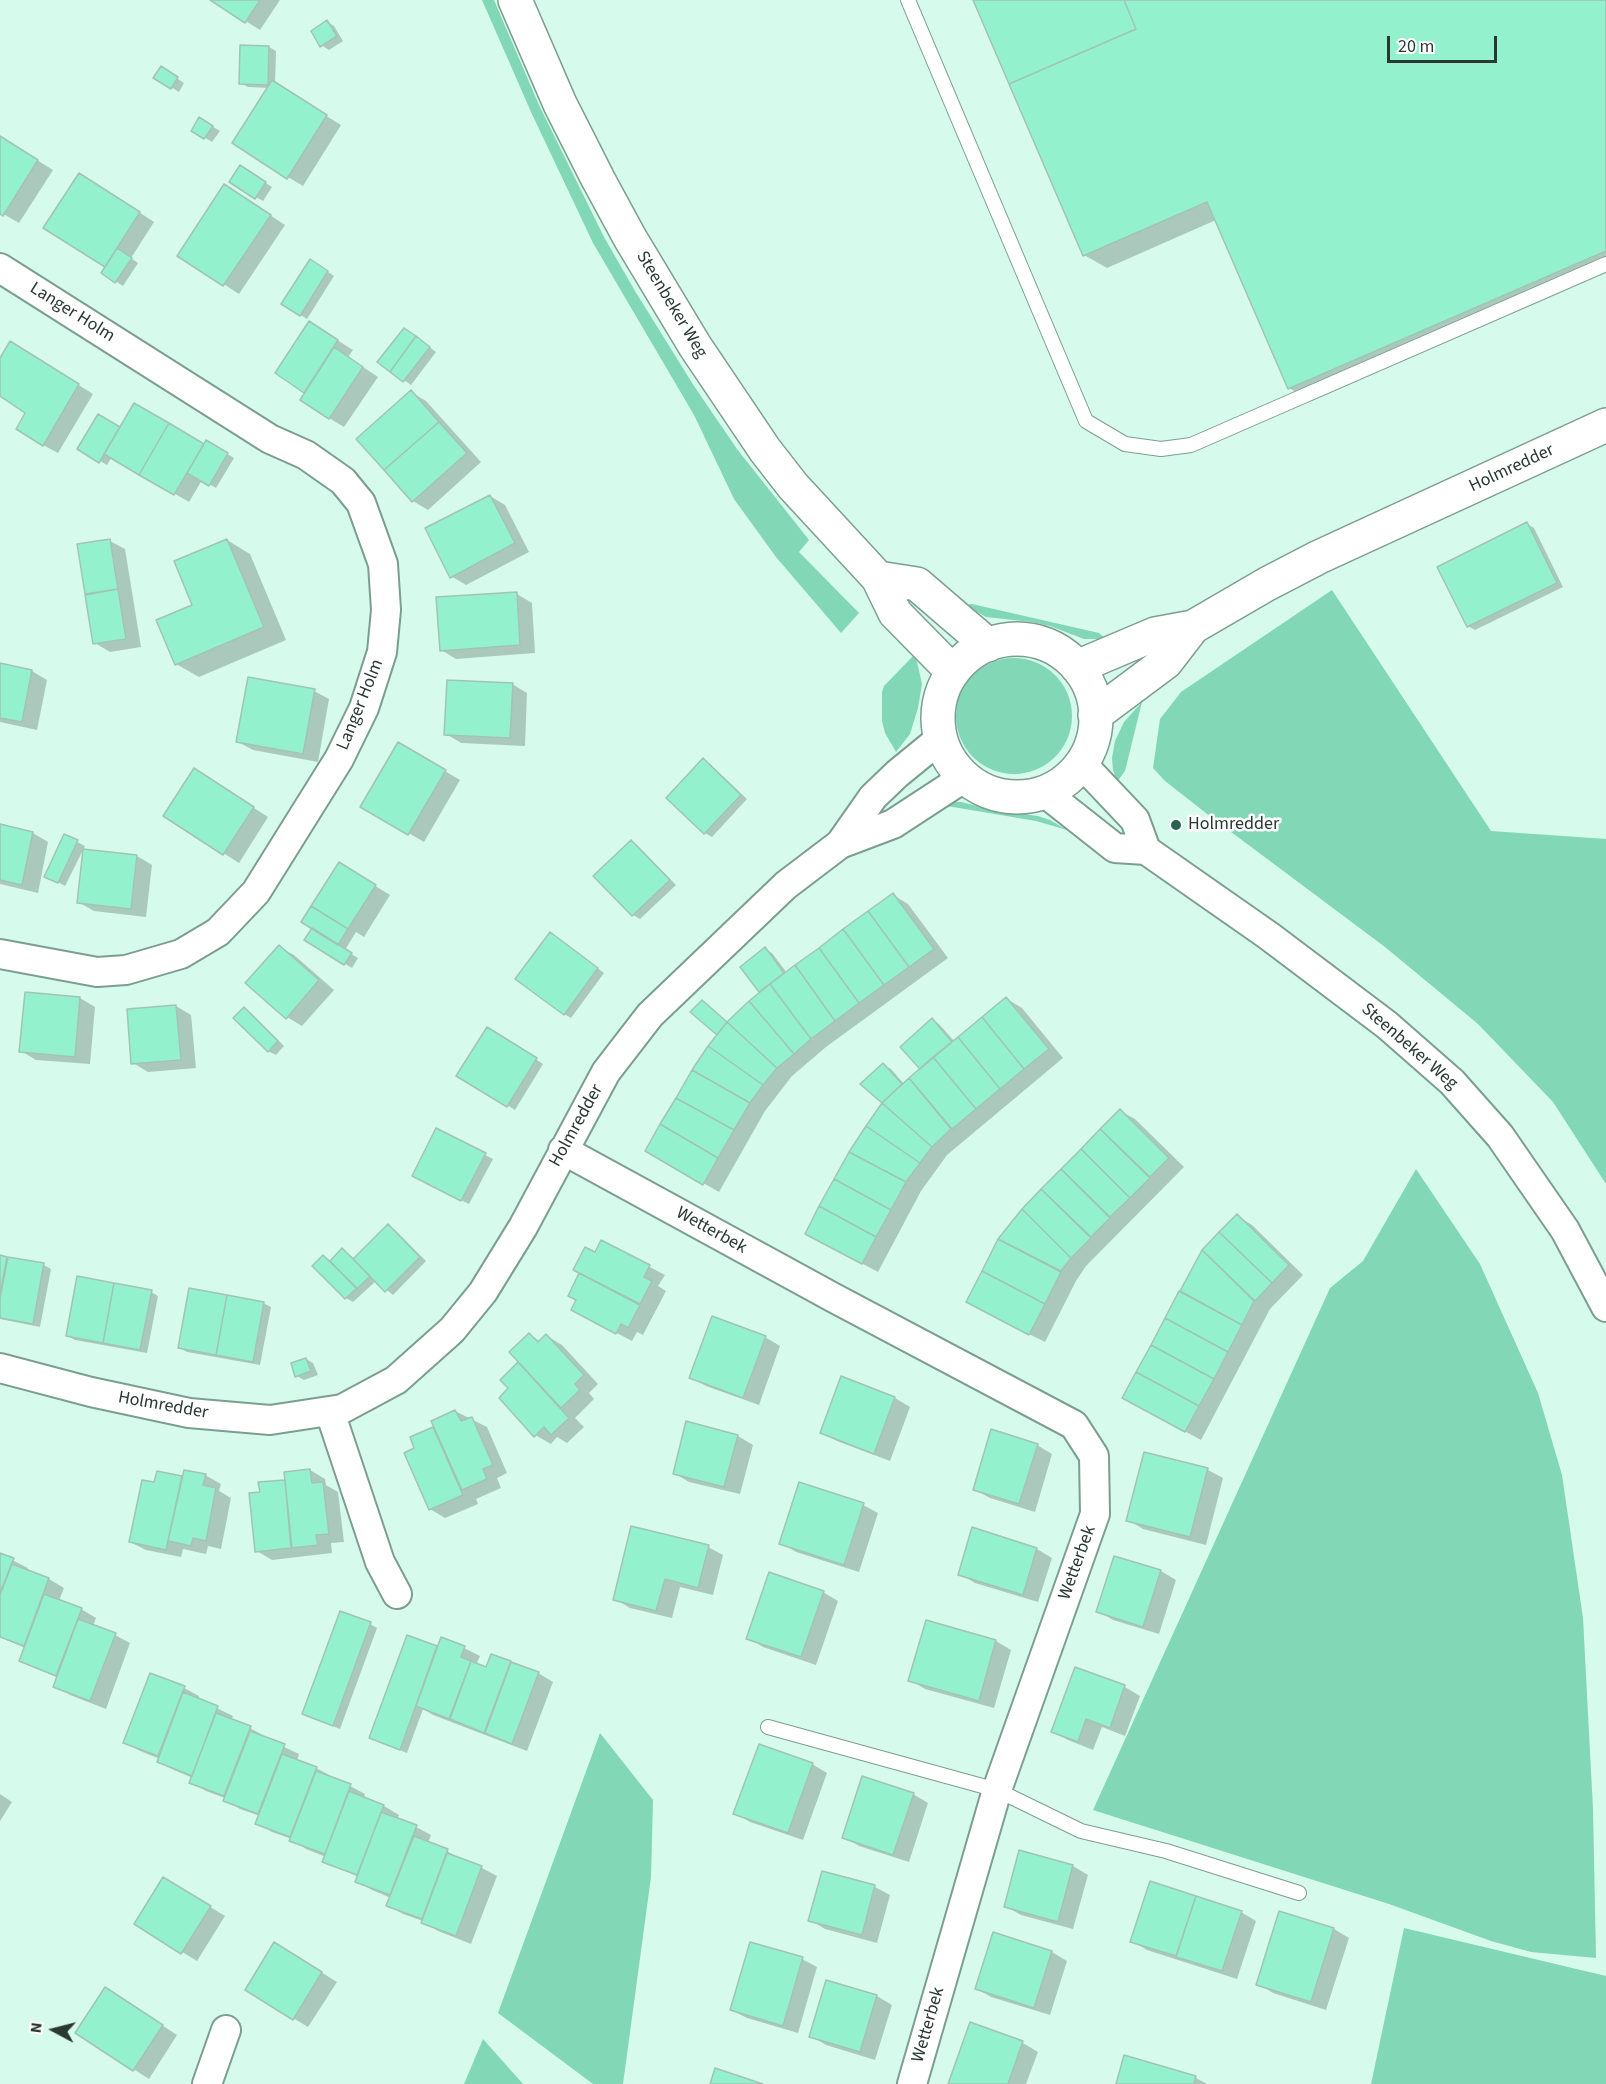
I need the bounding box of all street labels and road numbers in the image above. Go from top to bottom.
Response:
street label: Steenbeker Weg [631,248,711,362]
street label: Langer Holm [25,278,119,348]
street label: Holmredder [1466,440,1558,498]
street label: Langer Holm [333,656,389,754]
street label: Steenbeker Weg [1356,999,1462,1095]
street label: Holmredder [545,1081,609,1171]
street label: Wetterbek [672,1203,750,1259]
street label: Holmredder [116,1387,210,1425]
street label: Wetterbek [1055,1523,1101,1603]
street label: Wetterbek [908,1985,950,2065]

